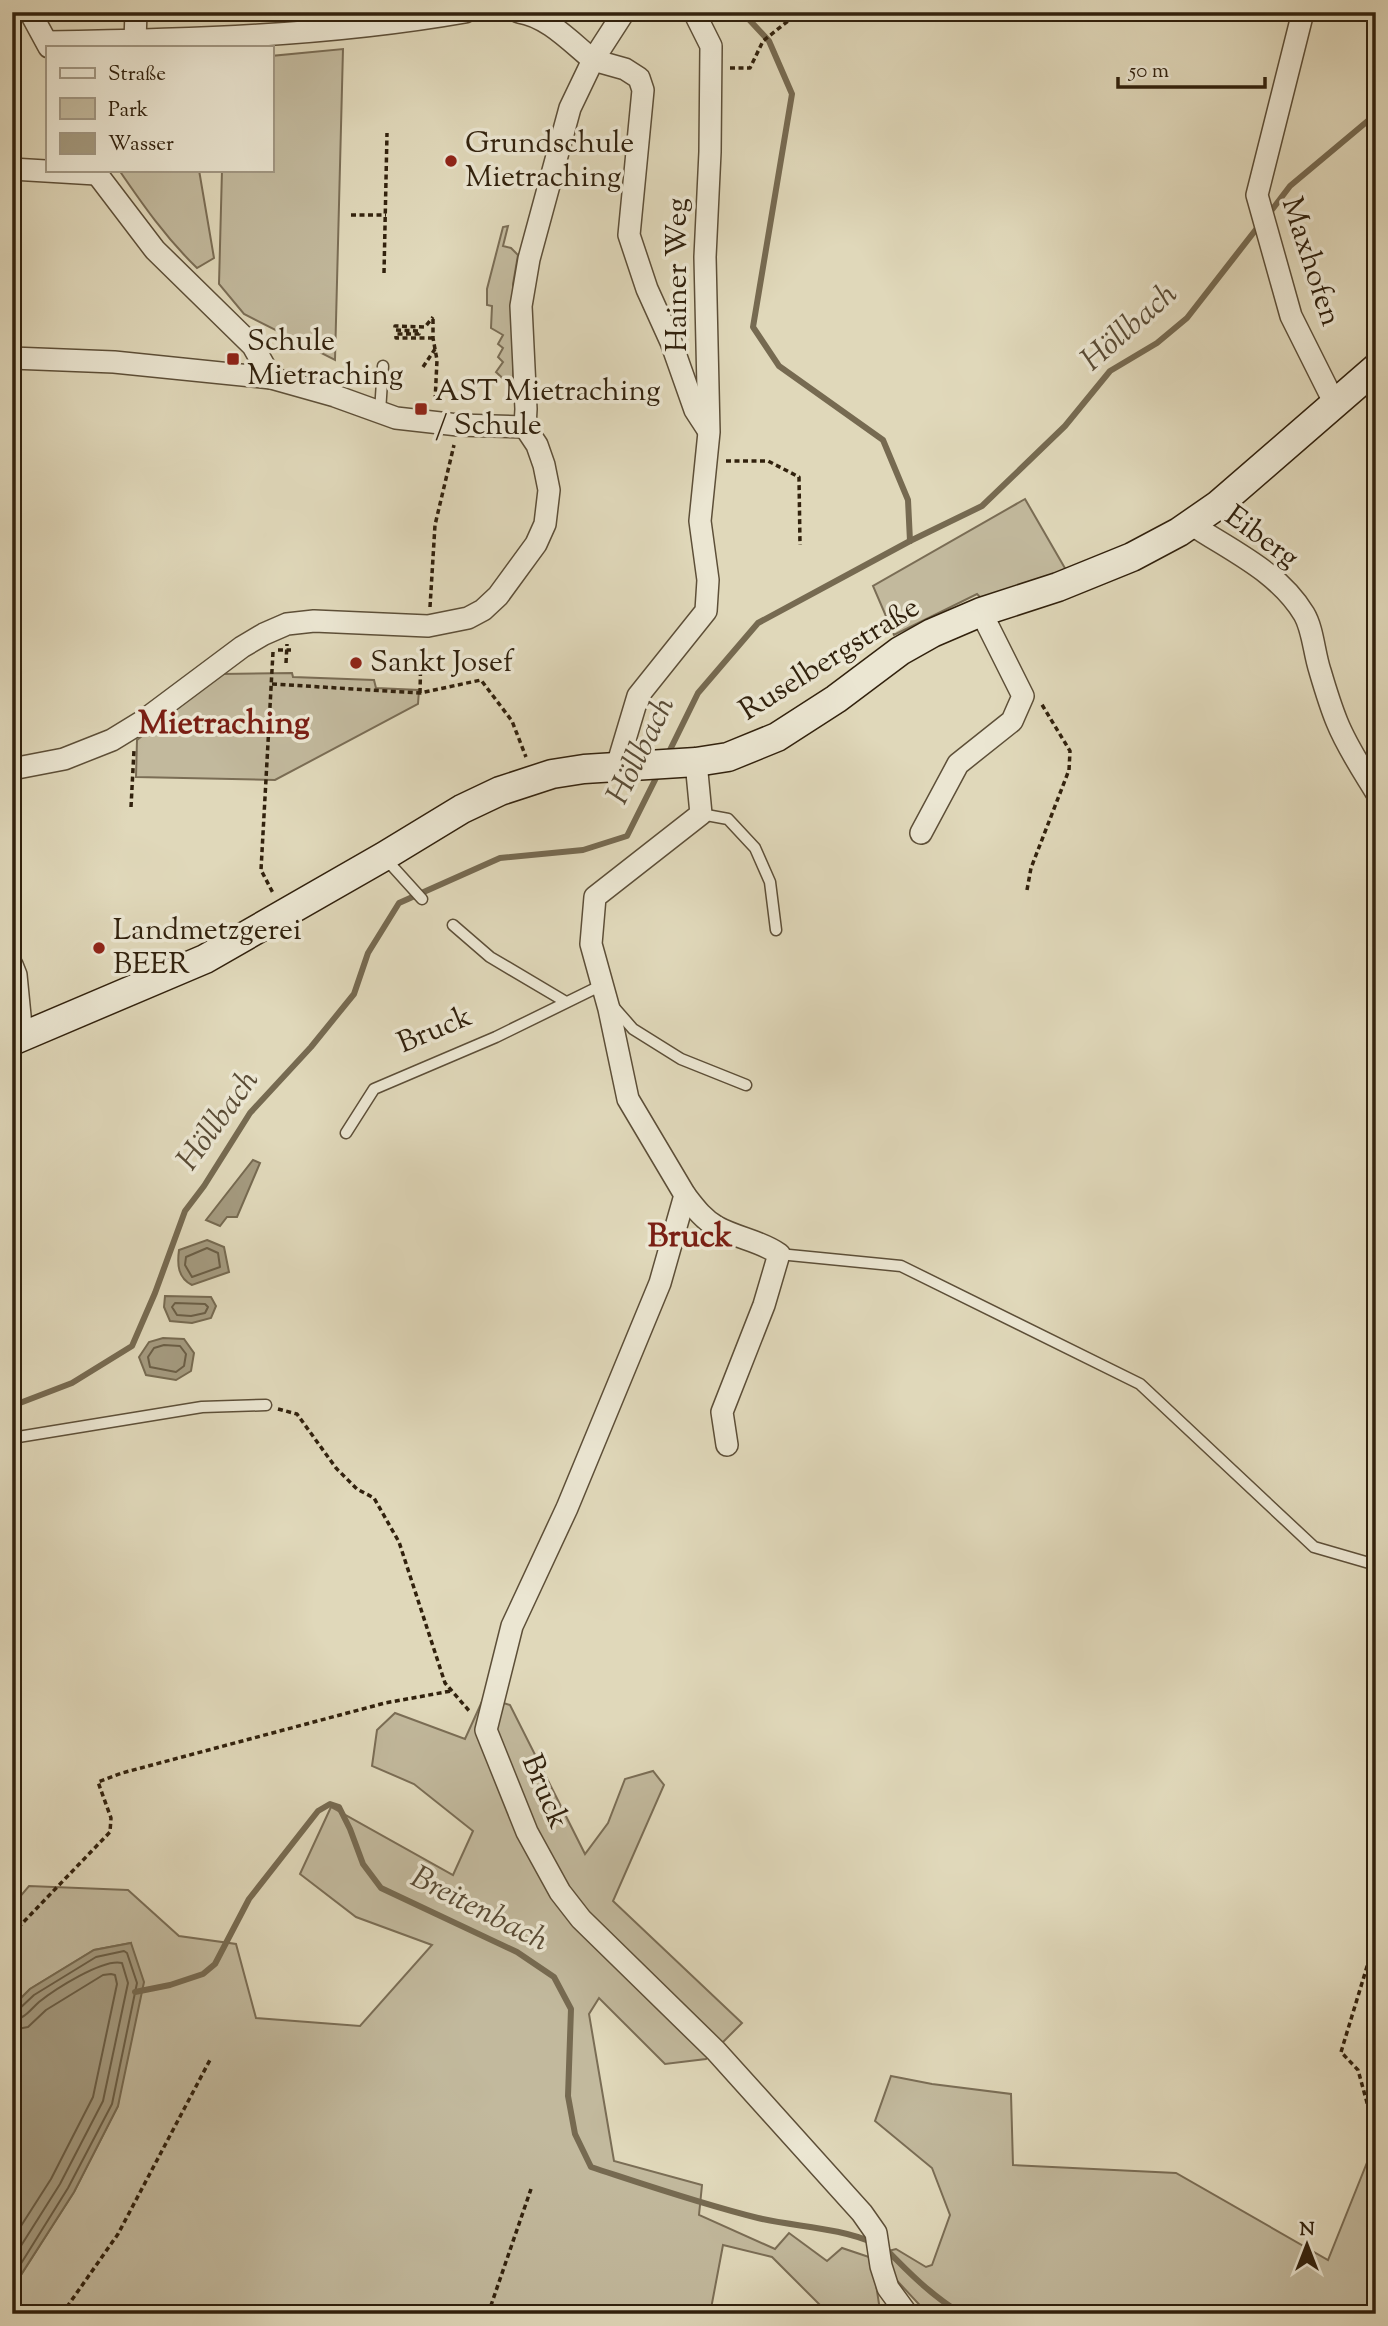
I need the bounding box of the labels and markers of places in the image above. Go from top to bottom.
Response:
place label: Grundschule Mietraching [465,123,634,200]
marker: Grundschule Mietraching [443,153,459,169]
place label: Schule Mietraching [247,321,403,398]
marker: Schule Mietraching [225,351,241,367]
place label: AST Mietraching / Schule [435,371,661,448]
marker: AST Mietraching / Schule [413,401,429,417]
place label: Sankt Josef [370,642,515,685]
marker: Sankt Josef [348,655,364,671]
place label: Landmetzgerei BEER [113,910,301,987]
marker: Landmetzgerei BEER [91,940,107,956]

